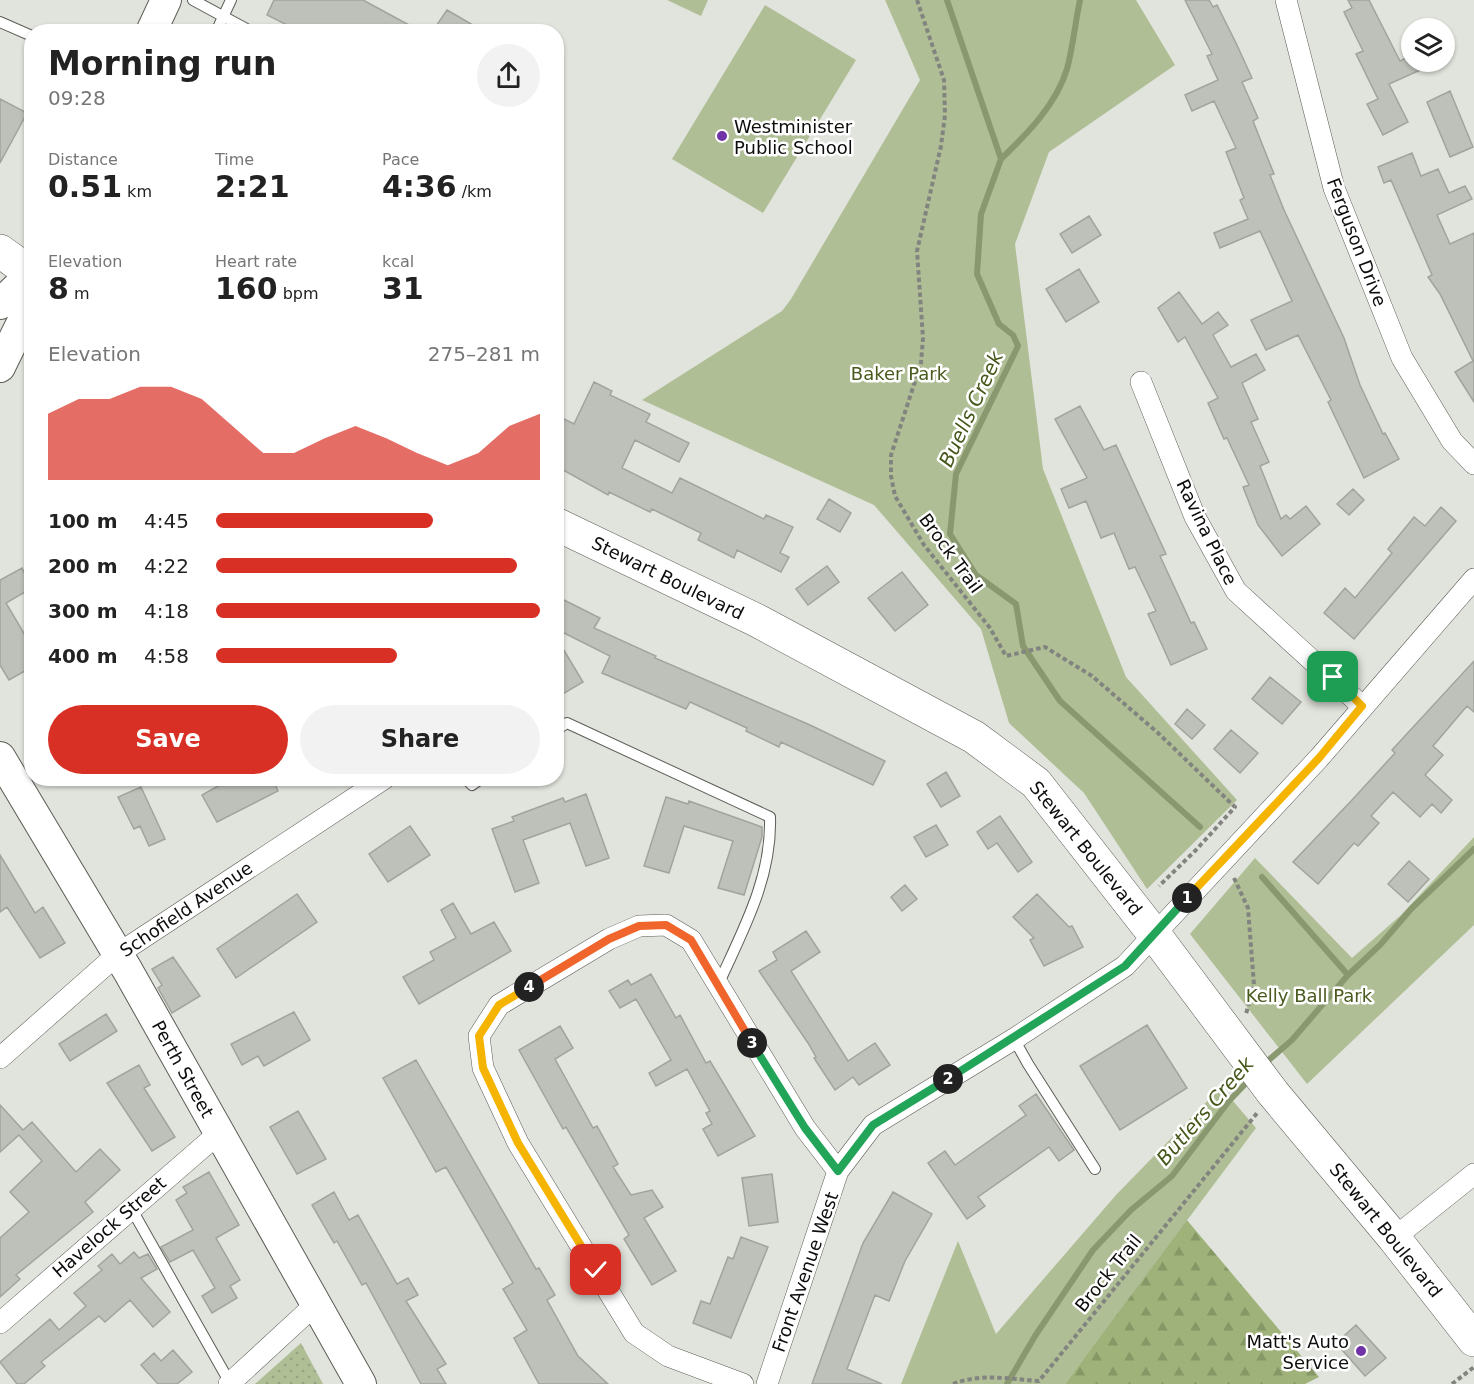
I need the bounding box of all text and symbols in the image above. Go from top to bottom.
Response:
map controls [1401,18,1455,72]
button: layers [1401,18,1455,72]
text: Morning run [48,44,276,83]
button: share [477,44,540,107]
text: 09:28 [48,86,106,110]
place label: Westminister Public School [734,116,853,158]
marker: Westminister Public School [715,129,729,143]
text: Distance [48,150,118,169]
text: Time [215,150,254,169]
text: Pace [382,150,419,169]
text: 0.51 [48,169,122,204]
text: 2:21 [215,169,290,204]
text: 4:36 [382,169,457,204]
street label: Ferguson Drive [1323,175,1391,309]
text: km [122,182,152,201]
text: /km [457,182,492,201]
text: Elevation [48,252,122,271]
text: Heart rate [215,252,297,271]
text: kcal [382,252,414,271]
text: 8 [48,271,69,306]
text: 160 [215,271,278,306]
text: 31 [382,271,424,306]
text: m [69,284,90,303]
text: bpm [278,284,319,303]
text: Elevation [48,342,141,366]
text: 275–281 m [428,342,540,366]
water label: Buells Creek [934,346,1009,471]
park label: Baker Park [851,363,948,384]
street label: Ravina Place [1172,476,1242,588]
text: 100 m [48,509,118,533]
text: 4:45 [144,509,189,533]
street label: Brock Trail [915,509,987,597]
street label: Stewart Boulevard [589,532,747,624]
text: 200 m [48,554,118,578]
text: 4:22 [144,554,189,578]
text: 300 m [48,599,118,623]
text: 4:18 [144,599,189,623]
text: 400 m [48,644,118,668]
text: 4:58 [144,644,189,668]
pin [1307,651,1358,702]
icon: arrive [1316,660,1349,693]
button: Save [48,705,288,774]
button: Share [300,705,540,774]
street label: Stewart Boulevard [1025,777,1147,919]
street label: Schofield Avenue [116,857,256,961]
pin: 1 [1172,883,1202,913]
text: 1 [1181,888,1193,907]
pin: 4 [514,972,544,1002]
text: 4 [523,977,535,996]
park label: Kelly Ball Park [1246,985,1373,1006]
street label: Perth Street [148,1017,218,1121]
pin: 3 [737,1028,767,1058]
text: 3 [746,1033,758,1052]
water label: Butlers Creek [1152,1051,1259,1170]
pin: 2 [933,1064,963,1094]
text: 2 [942,1069,954,1088]
street label: Stewart Boulevard [1325,1159,1447,1301]
street label: Havelock Street [48,1172,170,1282]
street label: Front Avenue West [768,1189,842,1355]
street label: Brock Trail [1071,1230,1145,1316]
pin [570,1244,621,1295]
icon: check [579,1253,612,1286]
place label: Matt's Auto Service [1246,1331,1349,1373]
marker: Matt's Auto Service [1354,1344,1368,1358]

